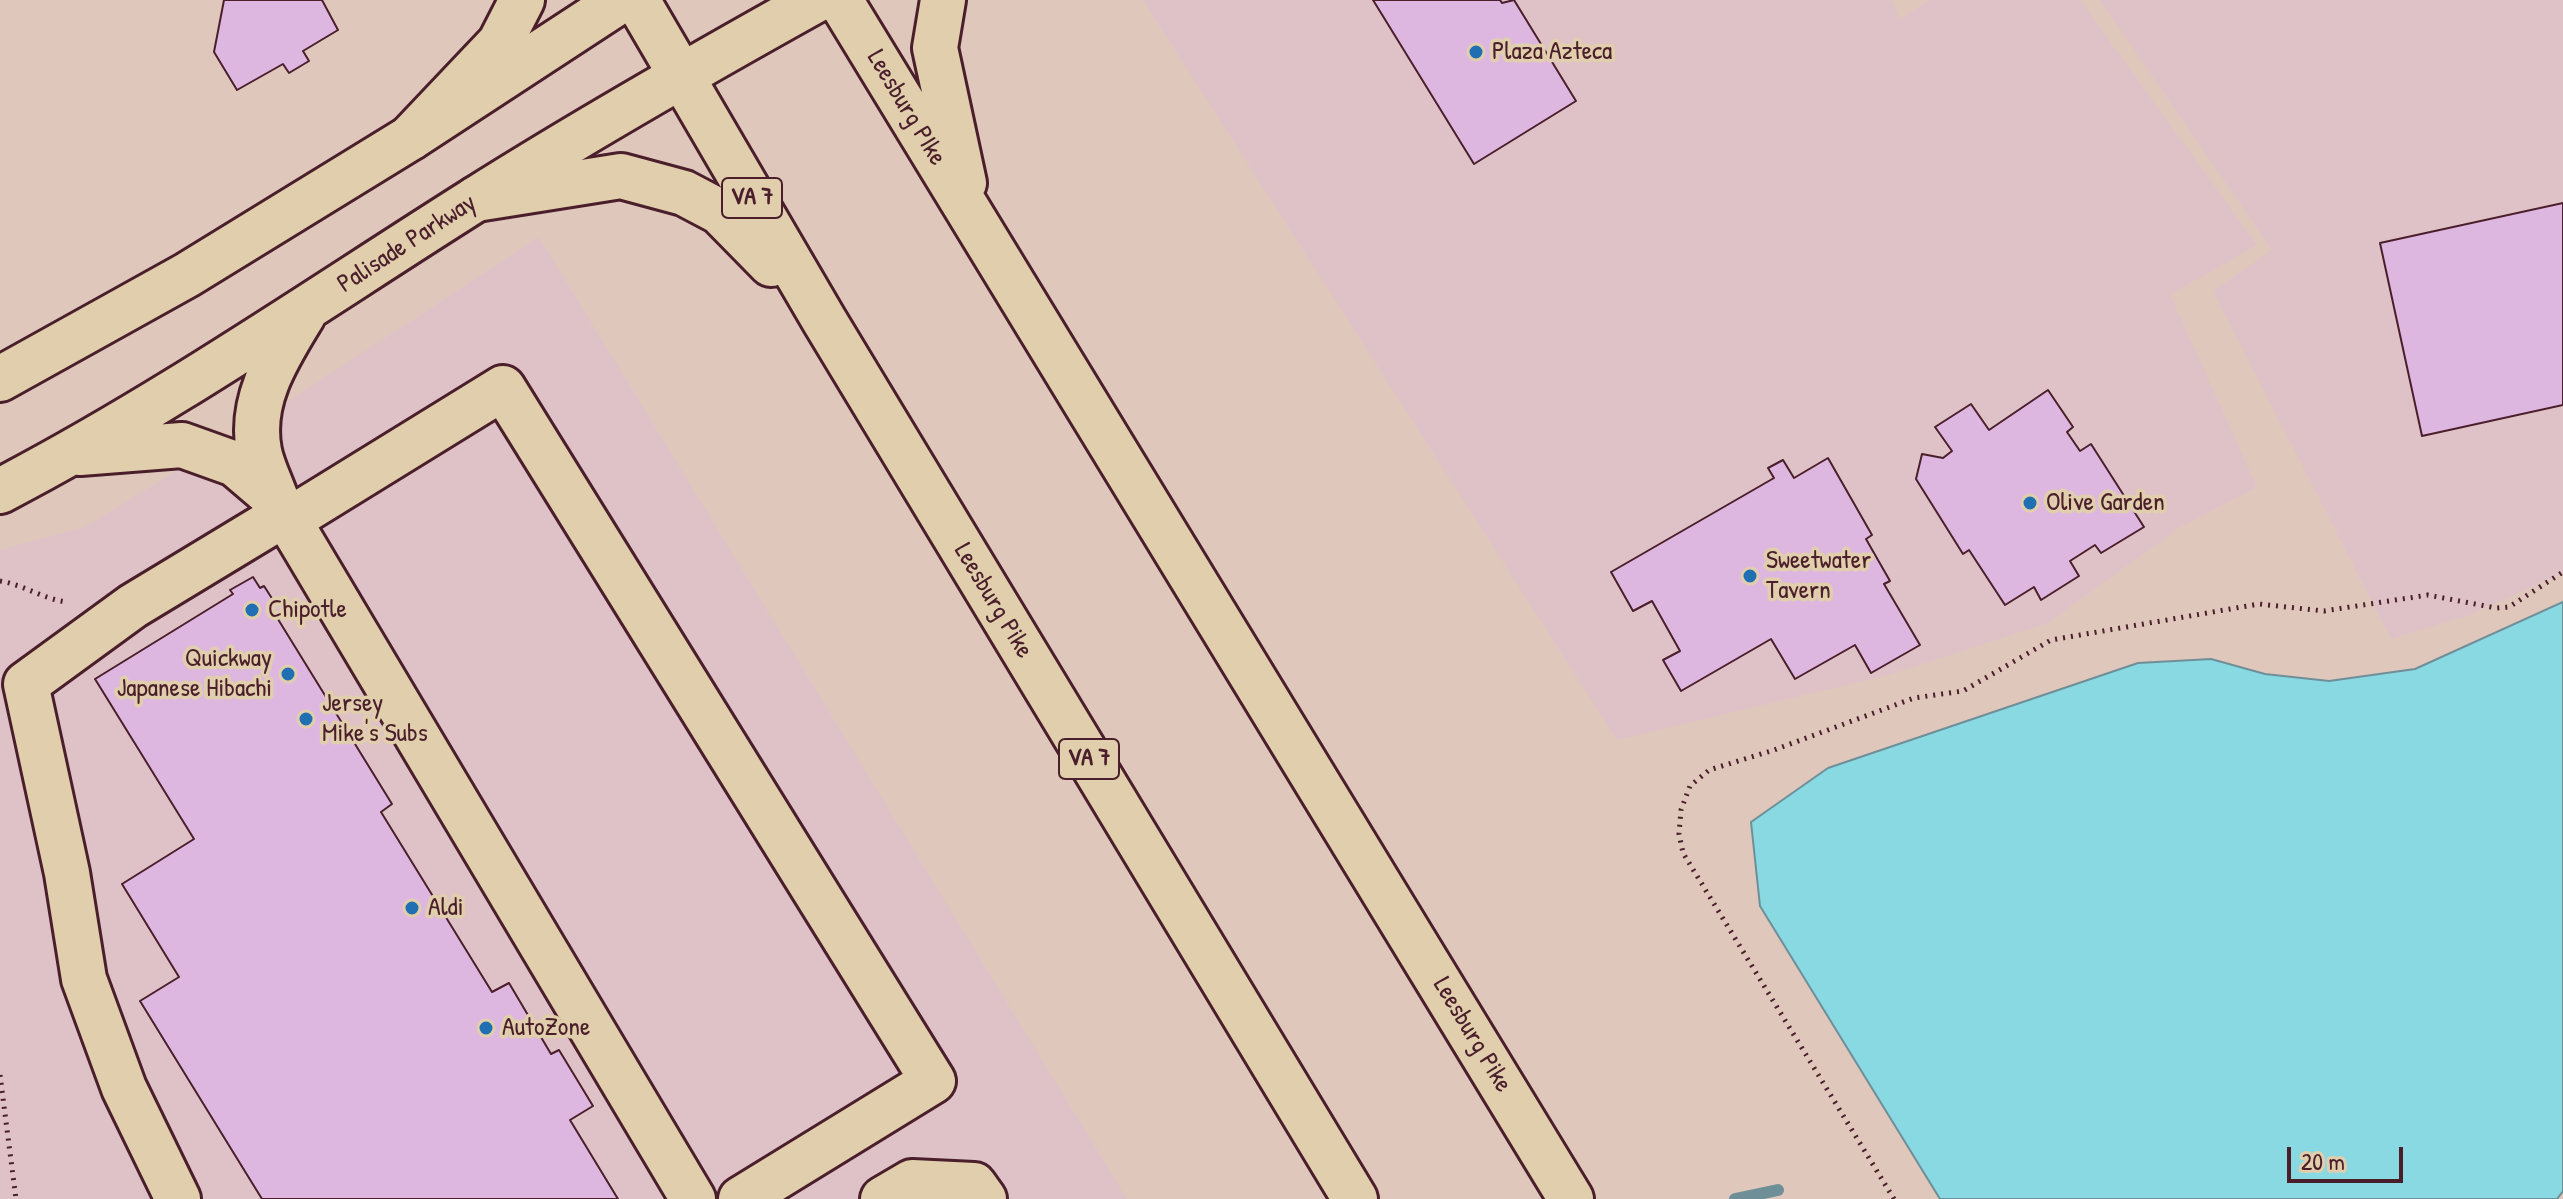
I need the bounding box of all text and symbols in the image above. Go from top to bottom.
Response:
place label: Plaza Azteca [1492,36,1612,68]
marker: Plaza Azteca [1467,43,1485,61]
street label: Leesburg PIke [859,45,953,171]
road number: VA 7 [722,178,782,218]
street label: Palisade Parkway [332,188,482,300]
place label: Olive Garden [2046,487,2165,519]
marker: Olive Garden [2021,494,2039,512]
street label: Leesburg Pike [947,538,1039,664]
place label: Sweetwater Tavern [1766,545,1871,606]
marker: Sweetwater Tavern [1741,567,1759,585]
place label: Chipotle [268,594,347,626]
marker: Chipotle [243,601,261,619]
place label: Quickway Japanese Hibachi [117,643,272,704]
marker: Quickway Japanese Hibachi [279,665,297,683]
place label: Jersey Mike's Subs [322,688,428,750]
marker: Jersey Mike's Subs [297,710,315,728]
road number: VA 7 [1059,739,1119,779]
place label: Aldi [428,892,464,924]
marker: Aldi [403,899,421,917]
street label: Leesburg Pike [1426,972,1518,1098]
place label: AutoZone [502,1012,590,1044]
marker: AutoZone [477,1019,495,1037]
scale bar [2291,1131,2407,1181]
text: 20 m [2301,1145,2345,1177]

